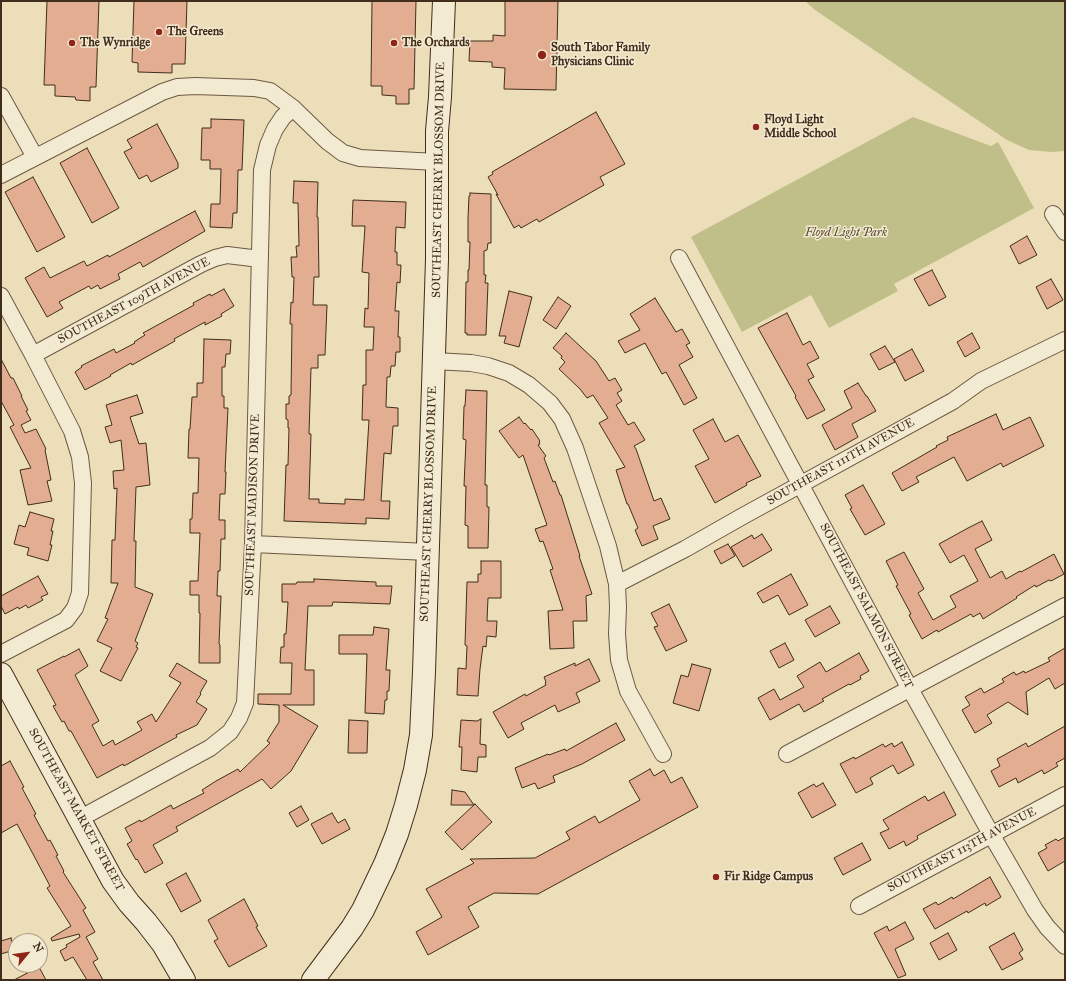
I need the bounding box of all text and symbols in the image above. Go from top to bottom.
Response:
place label: The Greens [167,25,223,39]
marker: The Greens [154,27,164,37]
place label: The Wynridge [80,36,150,50]
place label: The Orchards [402,36,470,50]
marker: The Wynridge [67,38,77,48]
marker: The Orchards [389,38,399,48]
place label: South Tabor Family Physicians Clinic [551,41,650,69]
marker: South Tabor Family Physicians Clinic [536,49,548,61]
street label: SOUTHEAST CHERRY BLOSSOM DRIVE [430,62,448,298]
place label: Floyd Light Middle School [764,113,837,141]
marker: Floyd Light Middle School [751,122,761,132]
park label: Floyd Light Park [805,226,887,240]
street label: SOUTHEAST 109TH AVENUE [56,255,212,347]
street label: SOUTHEAST CHERRY BLOSSOM DRIVE [418,386,440,622]
street label: SOUTHEAST MADISON DRIVE [243,414,263,596]
street label: SOUTHEAST 111TH AVENUE [765,415,917,509]
street label: SOUTHEAST SALMON STREET [816,521,916,691]
street label: SOUTHEAST MARKET STREET [25,726,127,894]
street label: SOUTHEAST 113TH AVENUE [885,805,1039,895]
place label: Fir Ridge Campus [724,870,813,884]
marker: Fir Ridge Campus [711,872,721,882]
north arrow [8,933,48,973]
text: N [30,940,46,955]

